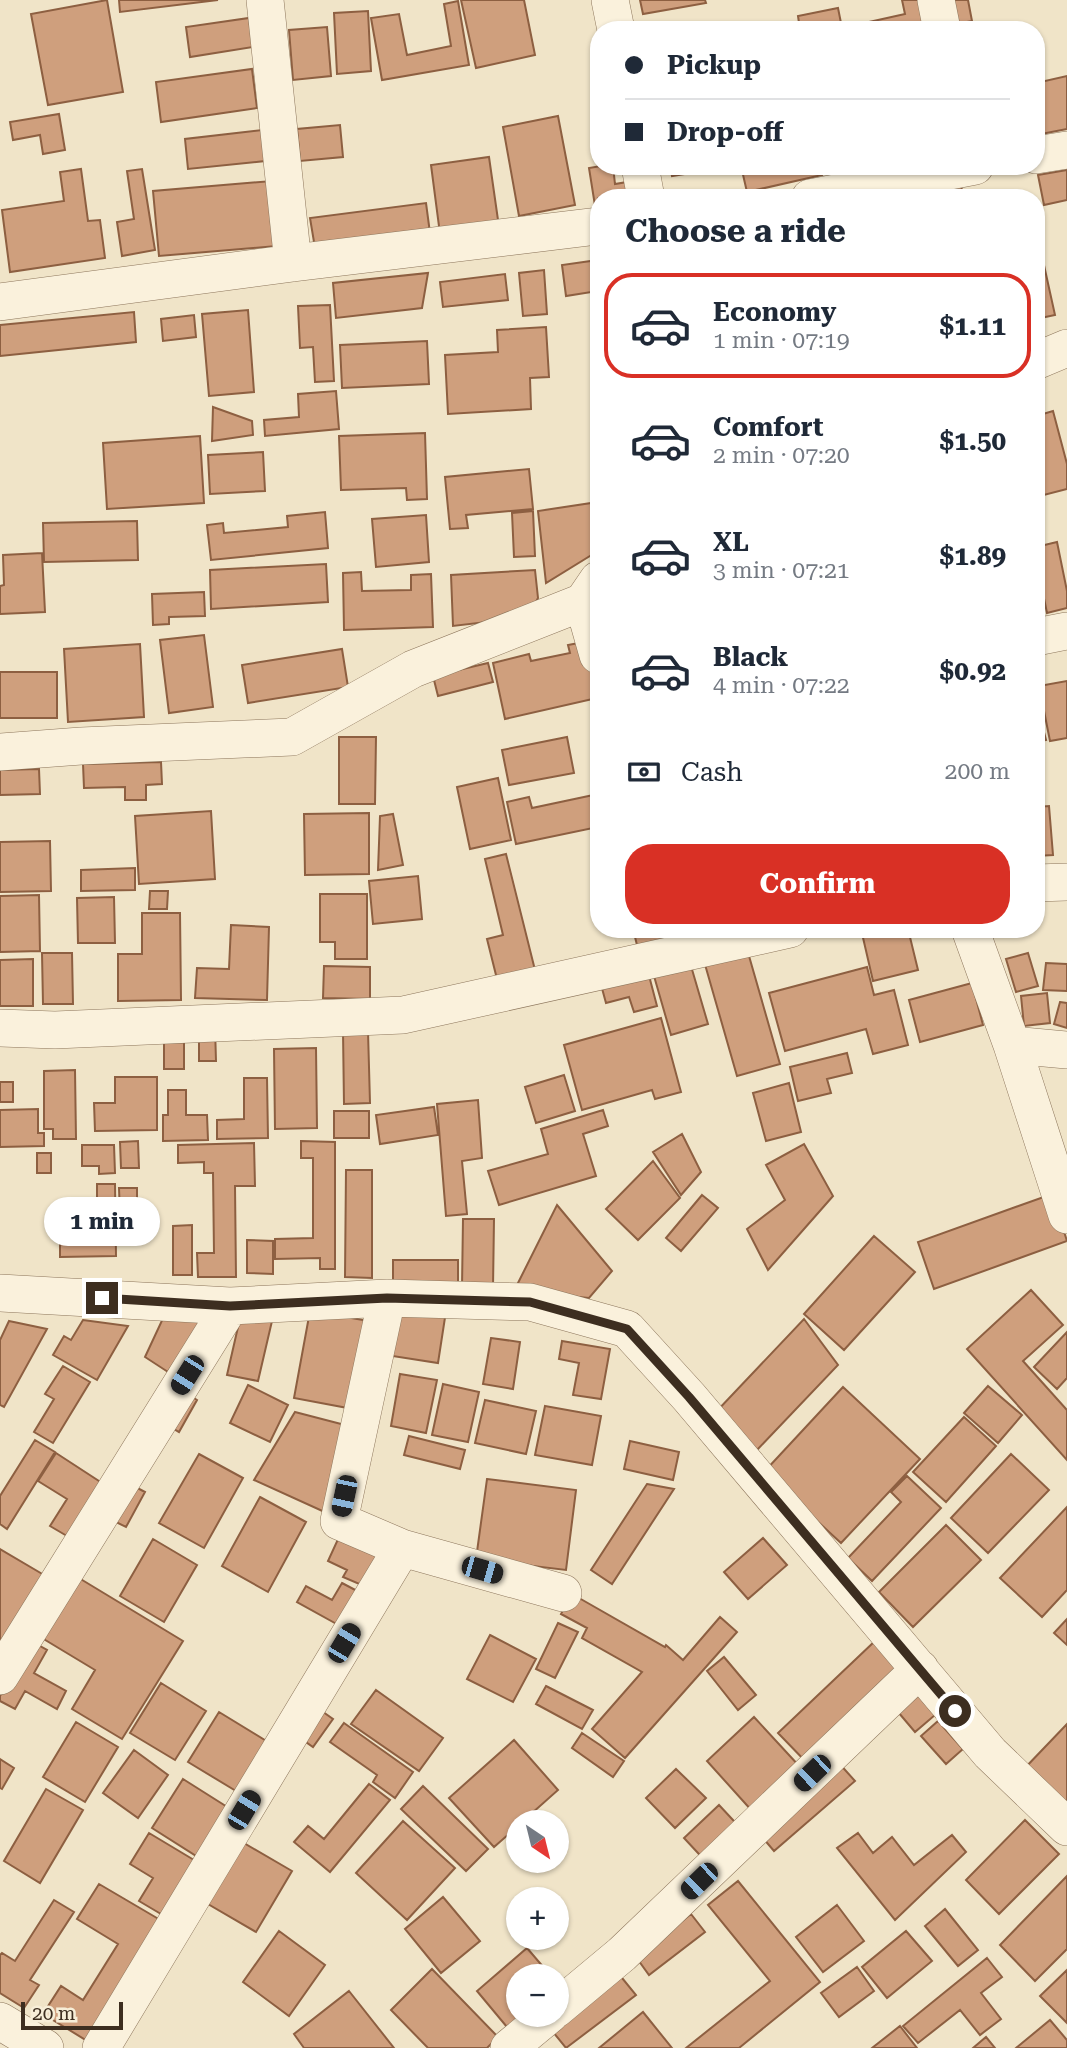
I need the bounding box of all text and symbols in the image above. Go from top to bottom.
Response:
text: Pickup [667,50,761,80]
text: Drop-off [667,117,783,147]
text: Choose a ride [625,212,846,250]
icon: car [629,294,692,357]
text: Economy [713,297,836,327]
text: $1.11 [940,311,1006,341]
text: 1 min · 07:19 [713,327,850,354]
icon: car [629,409,692,472]
text: Comfort [713,412,823,442]
text: $1.50 [940,426,1006,456]
text: 2 min · 07:20 [713,442,850,469]
icon: car [629,524,692,587]
text: XL [713,527,749,557]
text: $1.89 [940,541,1006,571]
text: 3 min · 07:21 [713,557,850,584]
icon: car [629,639,692,702]
text: Black [713,642,788,672]
text: $0.92 [940,656,1006,686]
text: 4 min · 07:22 [713,672,850,699]
icon: cash [625,753,663,791]
text: Cash [681,757,743,787]
text: 200 m [945,758,1010,785]
button: Confirm [625,844,1010,924]
callout: 1 min [44,1196,160,1246]
text: 1 min [70,1208,134,1235]
route end [86,1282,118,1314]
car [167,1352,208,1398]
car [330,1473,359,1519]
car [459,1554,506,1586]
car [325,1620,364,1666]
route start [939,1695,971,1727]
car [790,1751,835,1795]
car [225,1787,264,1833]
north arrow [506,1810,569,1872]
map controls [506,1810,569,2027]
car [677,1859,722,1903]
button: + [506,1887,569,1950]
button: − [506,1964,569,2027]
scale bar [21,1999,122,2031]
text: 20 m [32,2002,75,2025]

